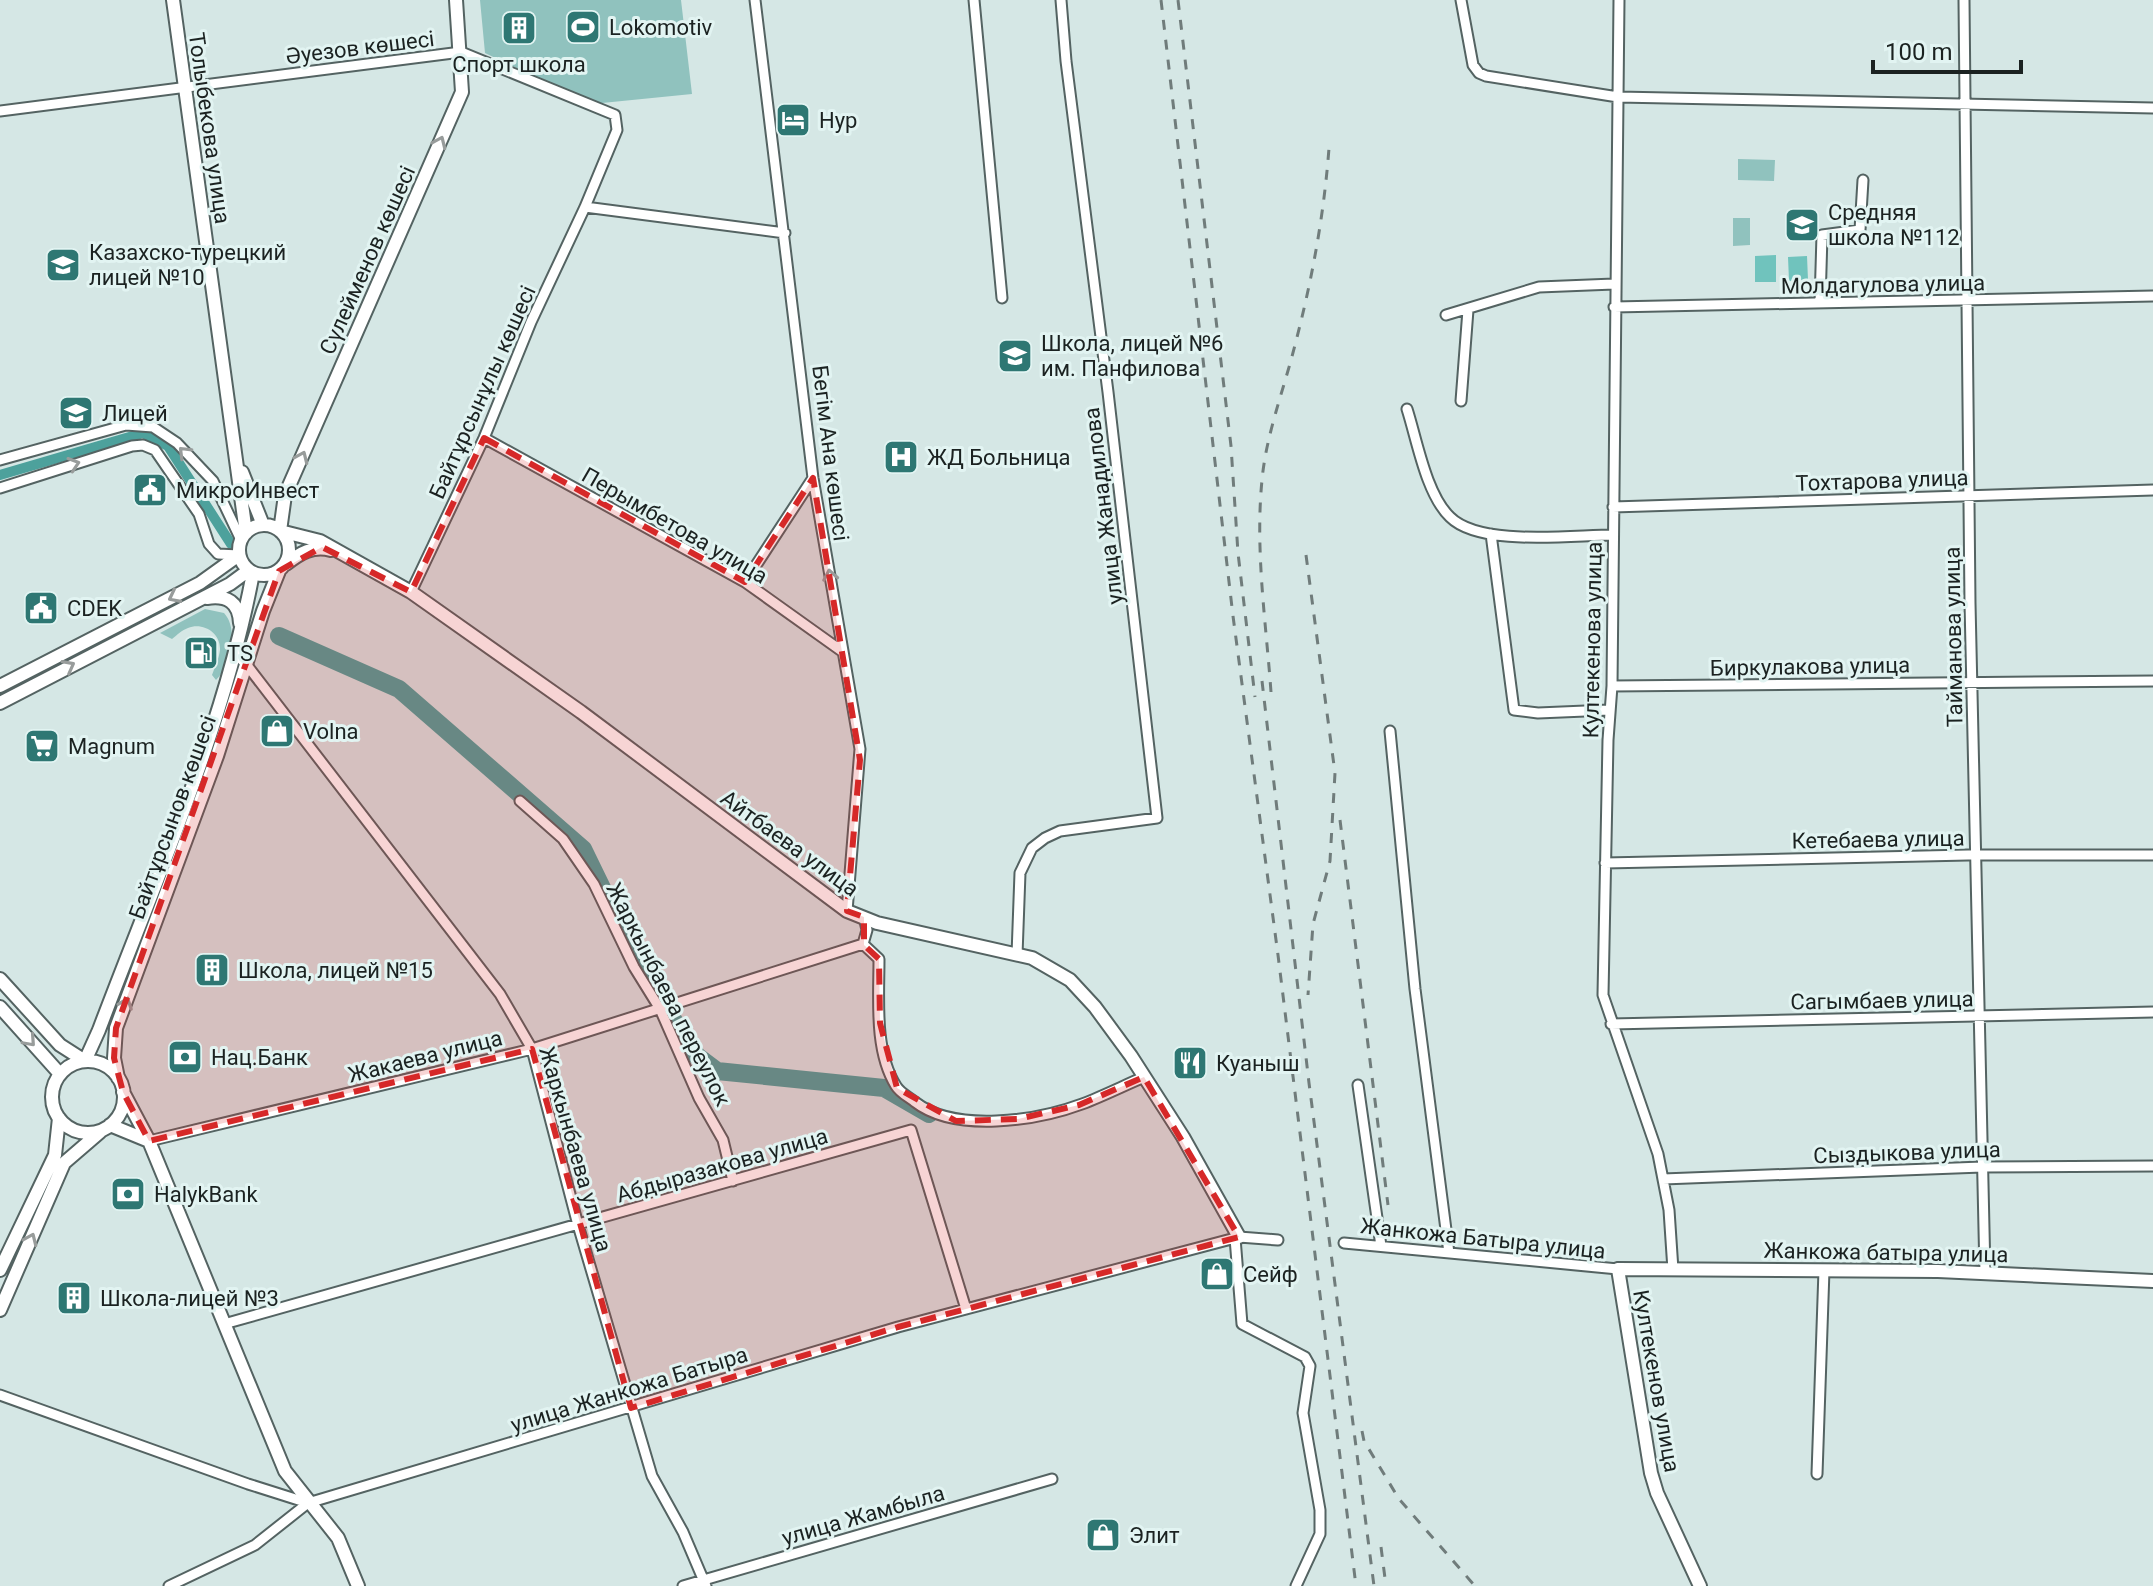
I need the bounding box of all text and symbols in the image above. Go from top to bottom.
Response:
sports icon: Lokomotiv [564,8,602,46]
building icon: Спорт школа [500,9,538,47]
place label: Lokomotiv [609,15,712,40]
scale bar [1873,24,2021,74]
street label: Әуезов көшесі [284,26,436,69]
street label: Толыбекова улица [184,31,235,225]
text: 100 m [1885,38,1952,66]
place label: Спорт школа [452,52,586,77]
hotel icon: Нур [774,101,812,139]
place label: Нур [819,108,857,133]
one-way arrow [431,135,447,150]
street label: Сүлейменов көшесі [315,162,420,358]
place label: Средняя школа №112 [1828,200,1960,250]
school or university icon: Средняя школа №112 [1783,206,1821,244]
place label: Казахско-турецкий лицей №10 [89,240,286,290]
school or university icon: Казахско-турецкий лицей №10 [44,246,82,284]
street label: Молдагулова улица [1781,270,1985,299]
street label: Байтұрсынұлы көшесі [424,282,541,503]
place label: Школа, лицей №6 им. Панфилова [1041,331,1223,381]
school or university icon: Школа, лицей №6 им. Панфилова [996,337,1034,375]
street label: Бегім Ана көшесі [807,364,854,542]
school or university icon: Лицей [57,394,95,432]
place label: Лицей [102,401,168,426]
street label: улица Жанадилова [1079,406,1128,606]
hospital icon: ЖД Больница [882,438,920,476]
place label: ЖД Больница [927,445,1070,470]
one-way arrow [179,447,194,461]
one-way arrow [292,450,308,465]
one-way arrow [67,457,81,473]
street label: Перымбетова улица [578,462,772,589]
street label: Тохтарова улица [1795,465,1969,496]
public building icon: МикроИнвест [131,471,169,509]
place label: МикроИнвест [176,478,320,503]
street label: Култекенова улица [1578,541,1607,739]
street label: Тайманова улица [1939,547,1968,727]
one-way arrow [822,568,839,582]
one-way arrow [167,587,182,602]
public building icon: CDEK [22,589,60,627]
place label: CDEK [67,596,122,621]
fuel station icon: TS [182,634,220,672]
place label: TS [227,641,253,666]
street label: Биркулакова улица [1710,652,1910,681]
one-way arrow [61,661,75,676]
street label: Байтұрсынов көшесі [124,712,221,922]
shop icon: Volna [258,712,296,750]
place label: Volna [303,719,359,744]
supermarket icon: Magnum [23,727,61,765]
place label: Magnum [68,734,155,759]
street label: Айтбаева улица [716,785,863,902]
street label: Кетебаева улица [1791,825,1965,854]
street label: Жаркынбаева переулок [601,878,736,1110]
building icon: Школа, лицей №15 [193,951,231,989]
place label: Школа, лицей №15 [238,958,433,983]
street label: Сагымбаев улица [1790,986,1974,1015]
one-way arrow [116,996,133,1010]
street label: Жакаева улица [346,1025,505,1088]
one-way arrow [20,1031,34,1046]
bank icon: Нац.Банк [166,1038,204,1076]
street label: Жаркынбаева улица [534,1044,617,1255]
restaurant icon: Куаныш [1171,1044,1209,1082]
place label: Нац.Банк [211,1045,308,1070]
place label: Куаныш [1216,1051,1300,1076]
street label: Абдыразакова улица [614,1123,831,1208]
street label: Сыздыкова улица [1813,1137,2001,1168]
bank icon: HalykBank [109,1175,147,1213]
place label: HalykBank [154,1182,258,1207]
street label: Жанкожа Батыра улица [1359,1213,1607,1264]
one-way arrow [22,1232,38,1247]
street label: Жанкожа батыра улица [1763,1238,2009,1267]
shop icon: Сейф [1198,1255,1236,1293]
place label: Сейф [1243,1262,1298,1287]
building icon: Школа-лицей №3 [55,1279,93,1317]
place label: Школа-лицей №3 [100,1286,279,1311]
street label: Култекенов улица [1628,1288,1685,1474]
street label: улица Жанкожа Батыра [508,1342,751,1437]
street label: улица Жамбыла [779,1480,947,1551]
shop icon: Элит [1084,1516,1122,1554]
place label: Элит [1129,1523,1180,1548]

